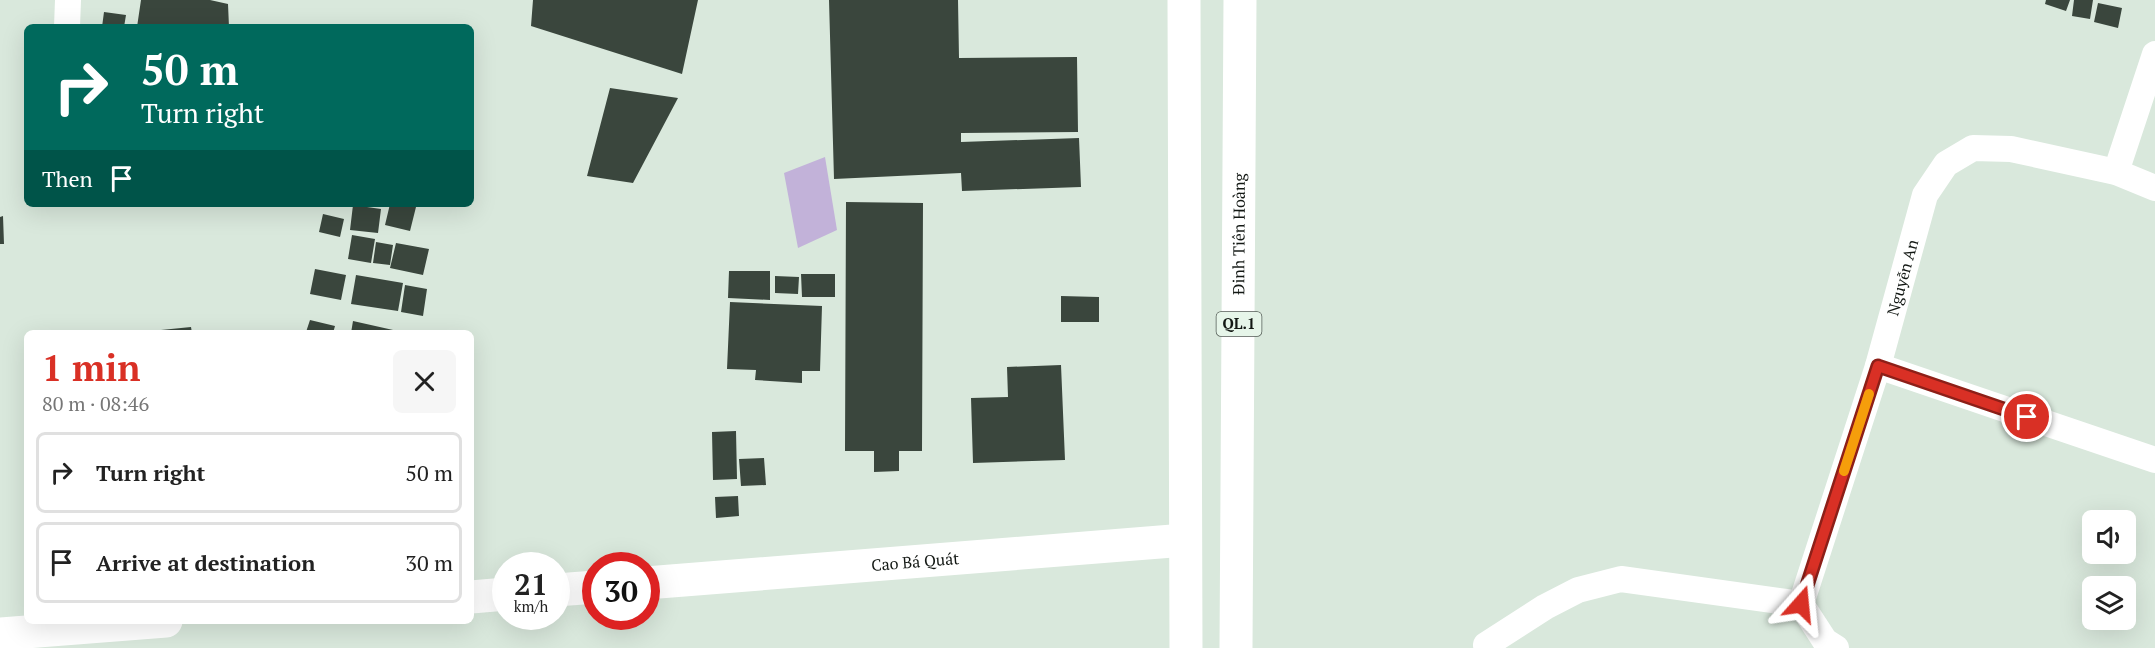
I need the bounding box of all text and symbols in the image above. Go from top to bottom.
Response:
text: 50 m [141,41,239,97]
icon: right [42,48,120,126]
text: Turn right [141,95,264,131]
icon: arrive [105,162,138,195]
text: Then [42,164,93,193]
street label: Đinh Tiên Hoàng [1227,172,1250,295]
street label: Nguyễn An [1881,236,1923,318]
road number: QL.1 [1216,312,1262,336]
text: 1 min [42,344,140,391]
button: close [393,350,456,413]
text: 80 m · 08:46 [42,390,149,417]
pin [2001,391,2052,442]
icon: arrive [2010,400,2043,433]
icon: right [45,456,78,489]
text: Turn right [96,458,205,487]
text: 50 m [405,458,453,487]
map controls [2082,510,2136,630]
button: sound [2082,510,2136,564]
icon: arrive [45,546,78,579]
street label: Cao Bá Quát [870,547,960,576]
text: Arrive at destination [96,548,315,577]
text: 30 m [405,548,453,577]
speed limit sign: 30 [582,552,660,630]
text: 21 [514,564,548,604]
position arrow [1769,572,1833,636]
button: layers [2082,576,2136,630]
text: km/h [514,596,548,616]

